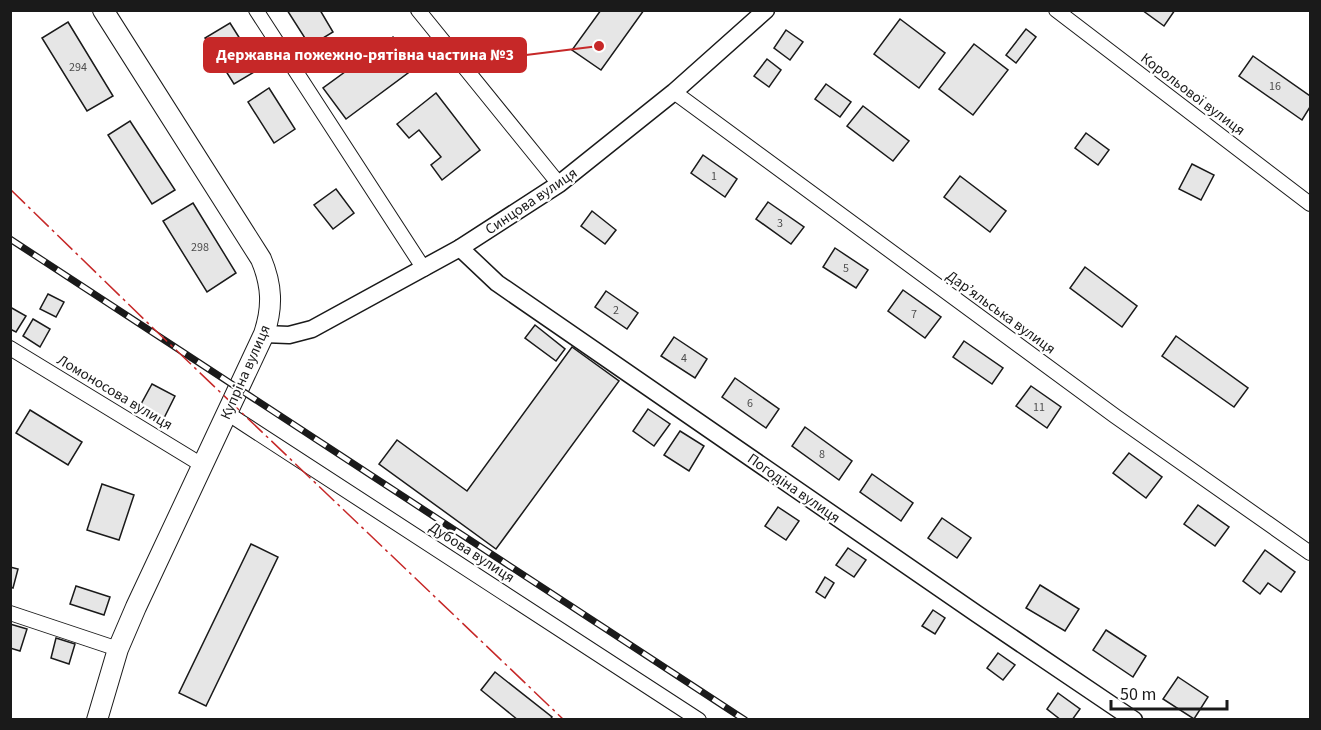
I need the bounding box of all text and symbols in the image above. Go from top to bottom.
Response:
callout: Державна пожежно-рятівна частина №3 [204,38,526,72]
text: Державна пожежно-рятівна частина №3 [216,44,514,66]
street label: Корольової вулиця [1136,48,1249,141]
house number: 294 [69,59,87,76]
house number: 16 [1269,78,1281,95]
street label: Синцова вулиця [481,163,582,240]
house number: 1 [711,168,717,185]
house number: 3 [777,215,783,232]
house number: 298 [191,239,209,256]
house number: 5 [843,260,849,277]
street label: Дар’яльська вулиця [942,266,1060,359]
house number: 2 [613,302,619,319]
house number: 7 [911,306,917,323]
street label: Купріна вулиця [215,321,276,423]
street label: Ломоносова вулиця [53,350,177,435]
house number: 4 [681,350,687,367]
house number: 6 [747,395,753,412]
house number: 11 [1033,399,1045,416]
house number: 8 [819,446,825,463]
street label: Погодіна вулиця [743,449,844,528]
street label: Дубова вулиця [425,517,519,588]
scale bar [1111,673,1226,711]
text: 50 m [1120,682,1156,707]

